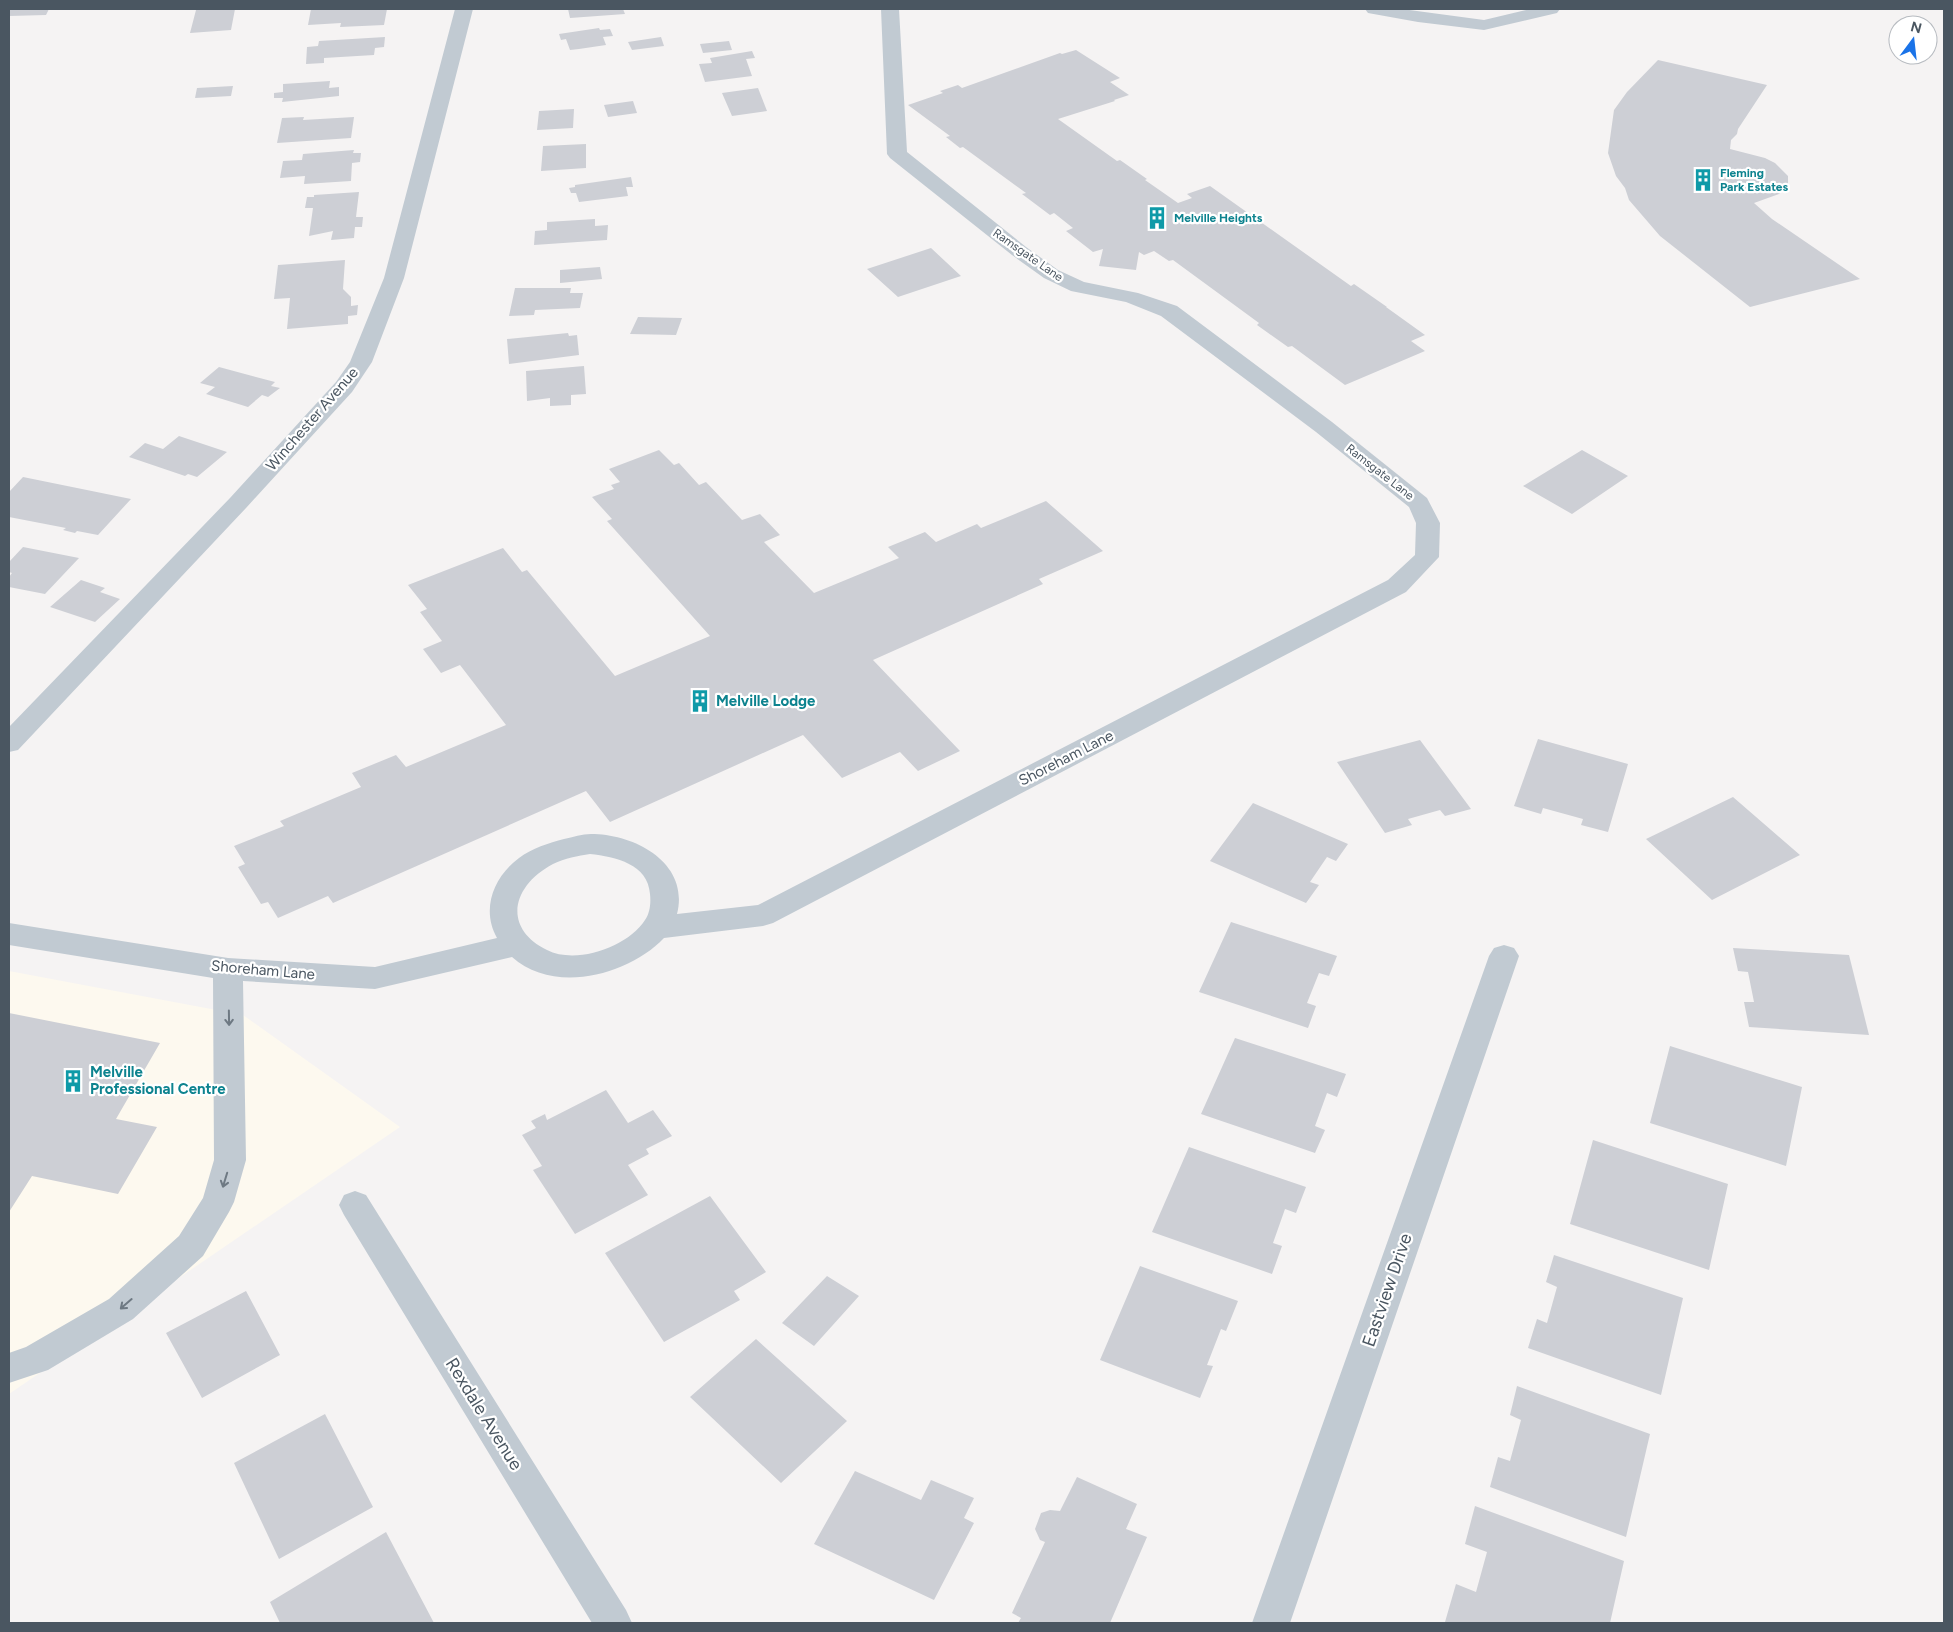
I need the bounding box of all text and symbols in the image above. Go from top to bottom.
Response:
north arrow [1888,15,1938,65]
text: N [1909,18,1924,38]
place label: Fleming Park Estates [1720,166,1789,194]
building icon: Fleming Park Estates [1690,167,1716,193]
building icon: Melville Heights [1144,205,1170,231]
place label: Melville Heights [1174,211,1263,225]
street label: Ramsgate Lane [990,226,1066,285]
street label: Winchester Avenue [262,364,362,474]
street label: Ramsgate Lane [1343,441,1417,503]
building icon: Melville Lodge [687,688,713,714]
place label: Melville Lodge [716,692,816,710]
street label: Shoreham Lane [1016,726,1116,790]
street label: Shoreham Lane [210,957,316,983]
one-way arrow [224,1010,233,1026]
place label: Melville Professional Centre [90,1063,226,1098]
building icon: Melville Professional Centre [60,1068,86,1094]
one-way arrow [219,1171,229,1187]
street label: Eastview Drive [1357,1230,1417,1350]
one-way arrow [119,1299,132,1310]
street label: Rexdale Avenue [441,1354,527,1474]

